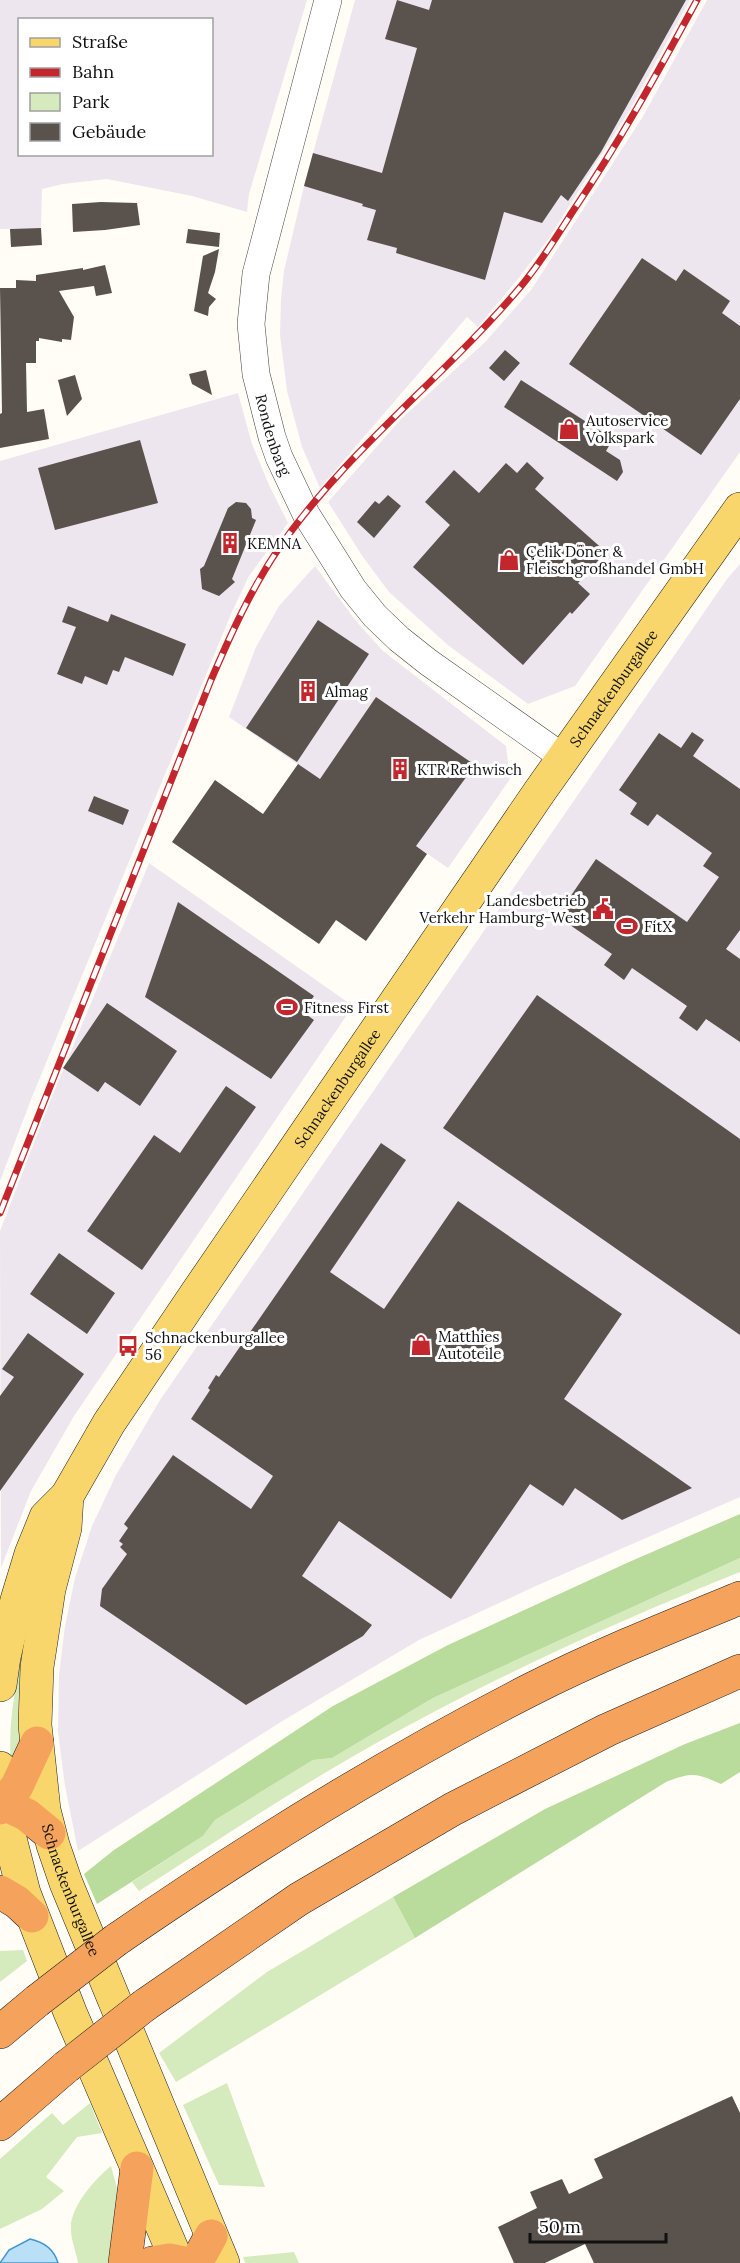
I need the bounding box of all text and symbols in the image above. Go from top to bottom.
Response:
legend [18,18,213,156]
text: Straße [72,30,128,53]
text: Bahn [72,60,114,83]
text: Park [72,90,110,113]
text: Gebäude [72,120,147,143]
street label: Rondenbarg [252,392,296,479]
place label: Autoservice Volkspark [585,411,668,447]
shop icon: Autoservice Volkspark [557,417,581,441]
building icon: KEMNA [218,531,242,555]
place label: KEMNA [247,534,302,553]
place label: Çelik Döner & Fleischgroßhandel GmbH [526,542,704,578]
shop icon: Çelik Döner & Fleischgroßhandel GmbH [497,548,521,572]
street label: Schnackenburgallee [565,625,661,751]
building icon: Almag [296,679,320,703]
place label: Almag [324,682,369,701]
building icon: KTR Rethwisch [388,757,412,781]
place label: KTR Rethwisch [417,760,522,779]
place label: Landesbetrieb Verkehr Hamburg-West [418,891,586,927]
public building icon: Landesbetrieb Verkehr Hamburg-West [591,897,615,921]
sports icon: FitX [615,914,639,938]
place label: FitX [644,917,672,936]
sports icon: Fitness First [275,995,299,1019]
place label: Fitness First [304,998,389,1017]
street label: Schnackenburgallee [290,1025,384,1151]
place label: Matthies Autoteile [437,1327,501,1363]
place label: Schnackenburgallee 56 [145,1328,285,1364]
shop icon: Matthies Autoteile [409,1333,433,1357]
bus stop icon: Schnackenburgallee 56 [116,1334,140,1358]
street label: Schnackenburgallee [38,1822,105,1959]
scale bar [530,2206,666,2244]
text: 50 m [539,2215,581,2238]

